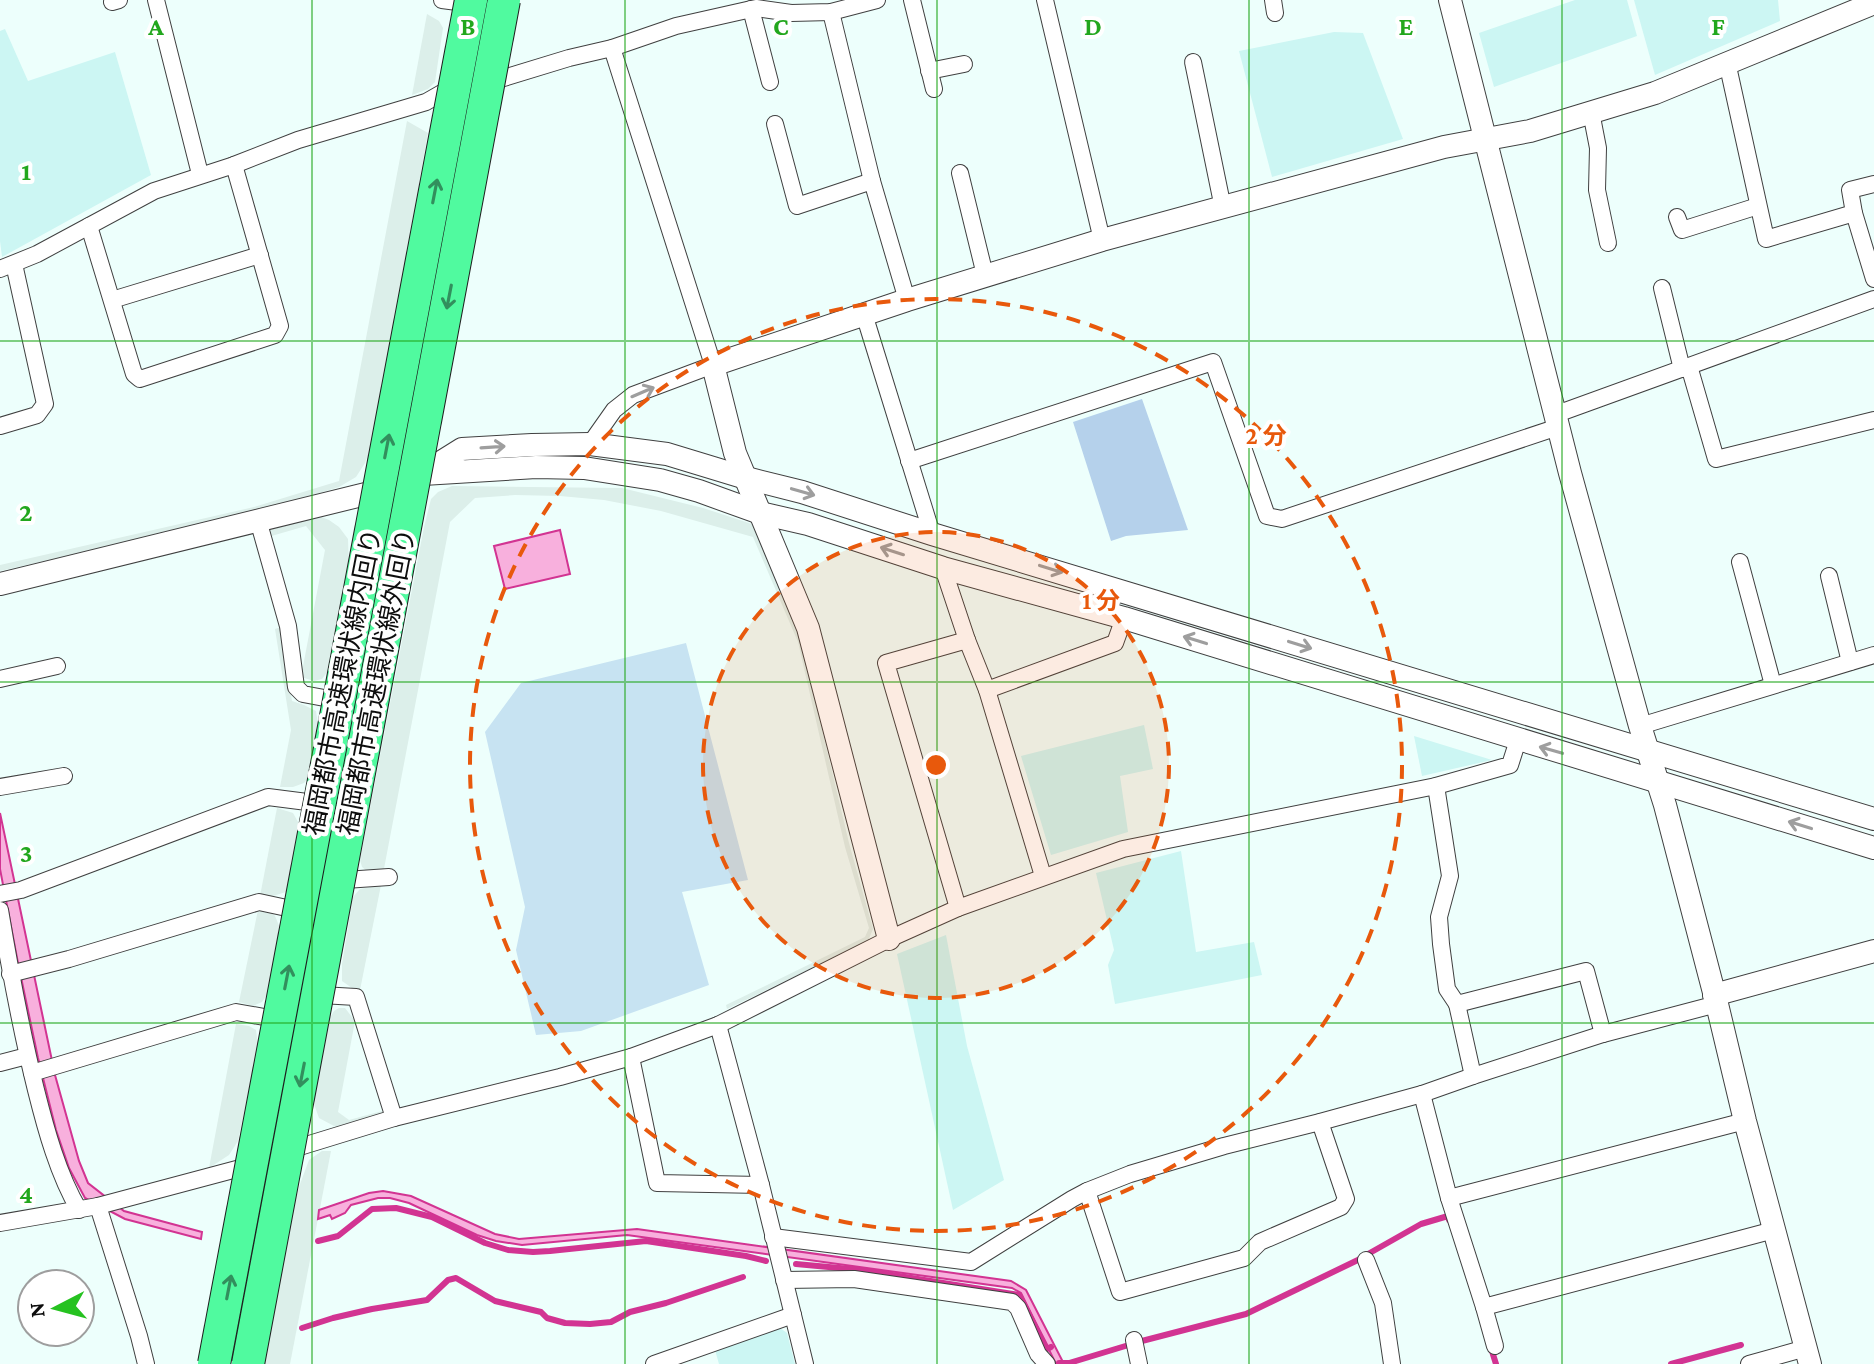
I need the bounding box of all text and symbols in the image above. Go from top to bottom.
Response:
text: A [147,12,164,41]
text: B [460,12,476,41]
text: C [773,12,789,41]
text: D [1084,12,1102,41]
text: E [1399,12,1414,41]
text: F [1711,12,1725,41]
text: 1 [21,157,31,186]
one-way arrow [429,178,444,204]
one-way arrow [441,284,456,309]
one-way arrow [630,384,654,399]
text: 2 分 [1246,422,1286,449]
one-way arrow [381,434,396,459]
one-way arrow [479,439,506,454]
one-way arrow [789,486,815,501]
text: 2 [19,498,33,527]
street label: 福岡都市高速環状線内回り [299,526,387,838]
street label: 福岡都市高速環状線外回り [333,526,421,838]
one-way arrow [880,543,905,558]
one-way arrow [1038,562,1064,577]
text: 1 分 [1082,587,1120,614]
one-way arrow [1183,632,1208,647]
one-way arrow [1287,638,1312,653]
one-way arrow [1538,742,1564,757]
centre of rings [922,751,950,779]
one-way arrow [1787,817,1813,832]
text: 3 [20,839,32,868]
one-way arrow [281,965,296,990]
one-way arrow [294,1062,309,1087]
text: 4 [19,1180,33,1209]
north arrow [16,1268,96,1348]
one-way arrow [222,1275,237,1301]
text: N [23,1301,50,1319]

